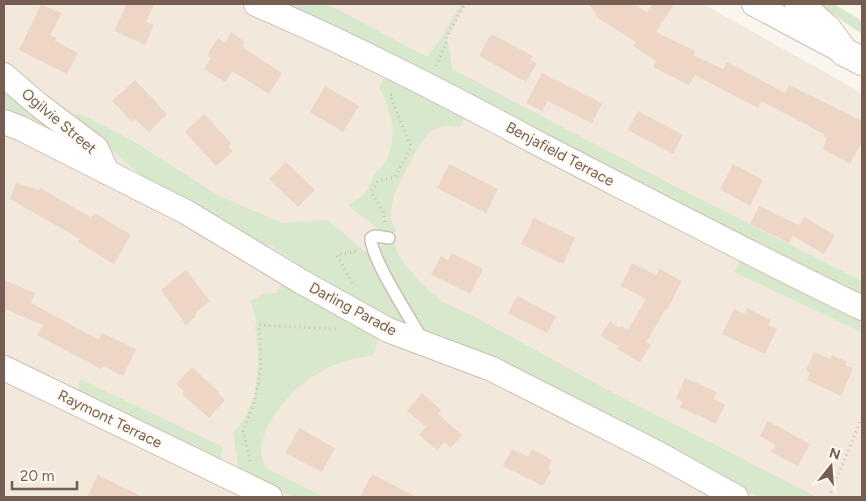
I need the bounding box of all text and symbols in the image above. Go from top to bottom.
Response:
street label: Ogilvie Street [18,84,100,158]
street label: Benjafield Terrace [503,118,617,190]
street label: Darling Parade [306,278,400,340]
street label: Raymont Terrace [55,386,165,452]
north arrow [806,441,856,491]
text: N [827,444,842,464]
scale bar [12,458,78,490]
text: 20 m [20,467,54,485]

